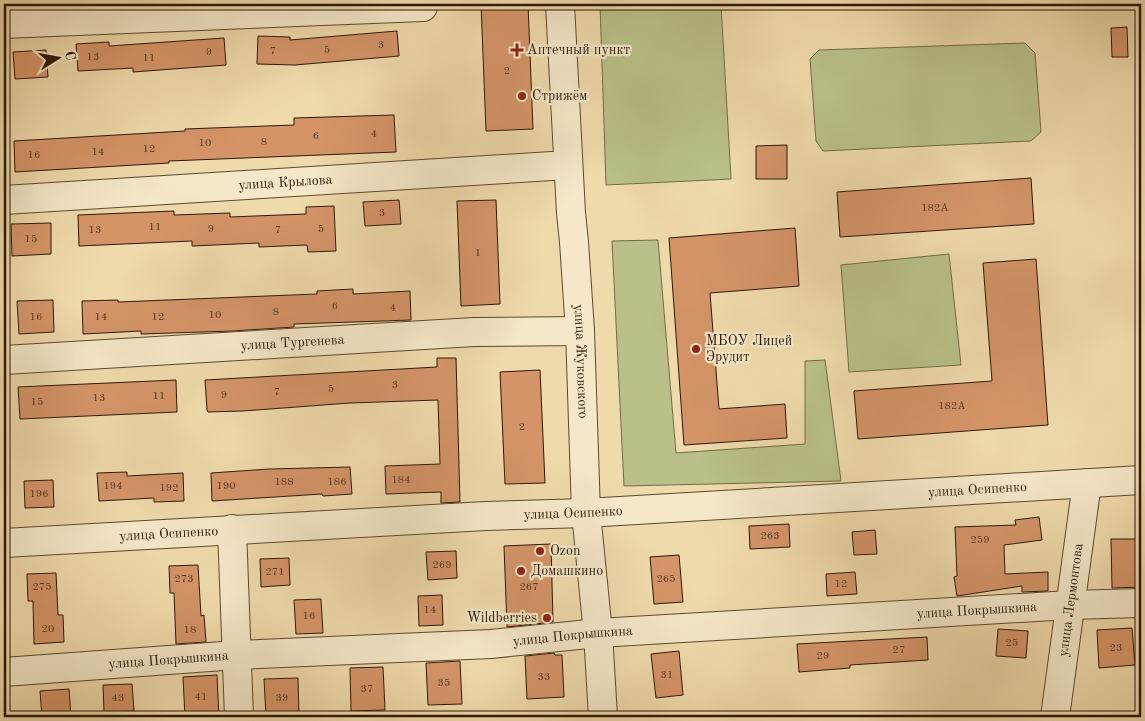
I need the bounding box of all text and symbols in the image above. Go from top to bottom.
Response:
north arrow [32,32,82,82]
house number: 3 [378,40,384,51]
place label: Аптечный пункт [527,43,631,57]
marker: Аптечный пункт [511,44,523,56]
house number: 5 [324,45,330,56]
house number: 7 [270,46,276,57]
house number: 9 [206,47,212,58]
text: С [62,50,78,62]
house number: 13 [87,52,99,63]
house number: 11 [143,53,155,64]
house number: 2 [504,66,510,77]
place label: Стрижём [532,89,587,103]
marker: Стрижём [516,90,528,102]
house number: 4 [371,129,377,140]
house number: 6 [313,131,319,142]
house number: 8 [261,137,267,148]
house number: 10 [199,138,211,149]
house number: 12 [143,144,155,155]
house number: 14 [92,147,104,158]
house number: 16 [28,150,40,161]
street label: улица Крылова [238,173,333,192]
house number: 182А [921,203,949,214]
house number: 3 [379,208,385,219]
house number: 11 [149,222,161,233]
house number: 9 [208,224,214,235]
house number: 5 [318,224,324,235]
house number: 13 [89,225,101,236]
house number: 7 [275,225,281,236]
house number: 15 [25,234,37,245]
house number: 1 [475,248,481,259]
house number: 6 [332,301,338,312]
house number: 4 [390,303,396,314]
street label: улица Жуковского [571,304,590,419]
house number: 8 [273,307,279,318]
house number: 10 [209,310,221,321]
house number: 16 [30,312,42,323]
house number: 14 [95,312,107,323]
house number: 12 [152,312,164,323]
street label: улица Тургенева [240,333,345,353]
place label: МБОУ Лицей Эрудит [706,334,792,364]
marker: МБОУ Лицей Эрудит [690,343,702,355]
house number: 3 [392,380,398,391]
house number: 5 [328,384,334,395]
house number: 7 [274,387,280,398]
house number: 9 [221,390,227,401]
house number: 11 [153,391,165,402]
house number: 13 [93,393,105,404]
house number: 15 [31,397,43,408]
house number: 182А [938,401,966,412]
house number: 2 [519,422,525,433]
house number: 184 [391,475,411,486]
house number: 188 [274,477,294,488]
house number: 186 [327,477,347,488]
street label: улица Осипенко [928,480,1027,500]
house number: 194 [103,481,123,492]
house number: 190 [216,481,236,492]
house number: 192 [159,483,179,494]
house number: 196 [29,489,49,500]
street label: улица Осипенко [523,504,623,522]
street label: улица Осипенко [119,524,219,544]
house number: 263 [760,531,780,542]
house number: 259 [970,535,990,546]
street label: улица Лермонтова [1056,542,1086,658]
place label: Ozon [550,544,581,558]
marker: Ozon [534,545,546,557]
house number: 269 [432,560,452,571]
place label: Домашкино [531,564,603,578]
marker: Домашкино [515,565,527,577]
house number: 271 [265,567,285,578]
house number: 273 [174,574,194,585]
house number: 265 [656,574,676,585]
house number: 12 [835,579,847,590]
house number: 275 [32,582,52,593]
house number: 267 [519,582,539,593]
street label: улица Покрышкина [916,600,1038,621]
house number: 14 [424,605,436,616]
house number: 16 [303,611,315,622]
place label: Wildberries [466,611,537,625]
marker: Wildberries [541,612,553,624]
house number: 20 [42,624,54,635]
street label: улица Покрышкина [512,624,633,649]
house number: 18 [184,625,196,636]
house number: 25 [1006,638,1018,649]
house number: 23 [1110,643,1122,654]
house number: 27 [893,645,905,656]
street label: улица Покрышкина [108,649,229,671]
house number: 29 [817,651,829,662]
house number: 31 [661,670,673,681]
house number: 33 [538,672,550,683]
house number: 35 [438,678,450,689]
house number: 37 [361,684,373,695]
house number: 41 [195,692,207,703]
house number: 43 [112,693,124,704]
house number: 39 [276,693,288,704]

